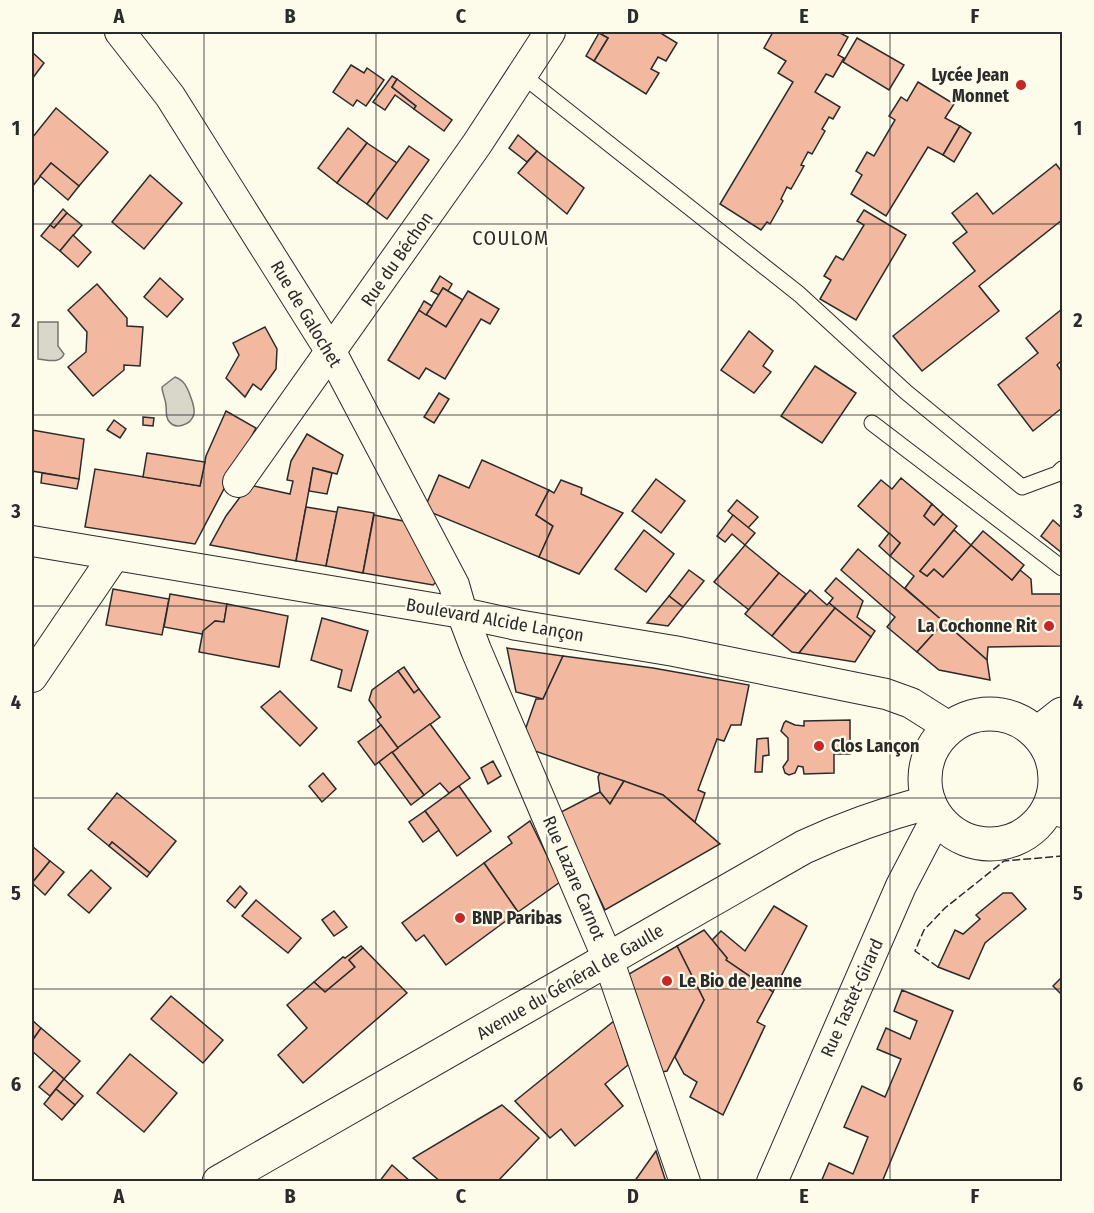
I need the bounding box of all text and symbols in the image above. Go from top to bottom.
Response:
text: A [113,4,126,28]
text: B [284,4,296,28]
text: C [456,4,467,28]
text: D [627,4,639,28]
text: E [799,4,809,28]
text: F [971,4,980,28]
place label: Lycée Jean Monnet [931,64,1010,107]
marker: Lycée Jean Monnet [1014,78,1028,92]
text: 1 [12,116,20,140]
text: 1 [1074,116,1082,140]
street label: Rue du Béchon [356,207,438,311]
district label: COULOM [472,226,550,250]
street label: Rue de Galochet [266,257,346,371]
text: 2 [10,308,21,332]
text: 2 [1072,308,1083,332]
text: 3 [10,499,21,523]
text: 3 [1072,499,1083,523]
street label: Boulevard Alcide Lançon [404,594,586,646]
place label: La Cochonne Rit [918,615,1038,637]
marker: La Cochonne Rit [1042,619,1056,633]
text: 4 [11,690,21,714]
text: 4 [1073,690,1083,714]
place label: Clos Lançon [831,735,920,757]
marker: Clos Lançon [812,739,826,753]
street label: Rue Lazare Carnot [538,813,610,943]
text: 5 [11,881,21,905]
text: 5 [1073,881,1083,905]
place label: BNP Paribas [472,907,562,929]
marker: BNP Paribas [453,911,467,925]
street label: Avenue du Général de Gaulle [473,919,667,1045]
street label: Rue Tastet-Girard [816,935,888,1061]
place label: Le Bio de Jeanne [679,970,802,992]
marker: Le Bio de Jeanne [660,974,674,988]
text: 6 [11,1072,21,1096]
text: 6 [1073,1072,1083,1096]
text: A [113,1184,126,1208]
text: B [284,1184,296,1208]
text: C [456,1184,467,1208]
text: D [627,1184,639,1208]
text: E [799,1184,809,1208]
text: F [971,1184,980,1208]

